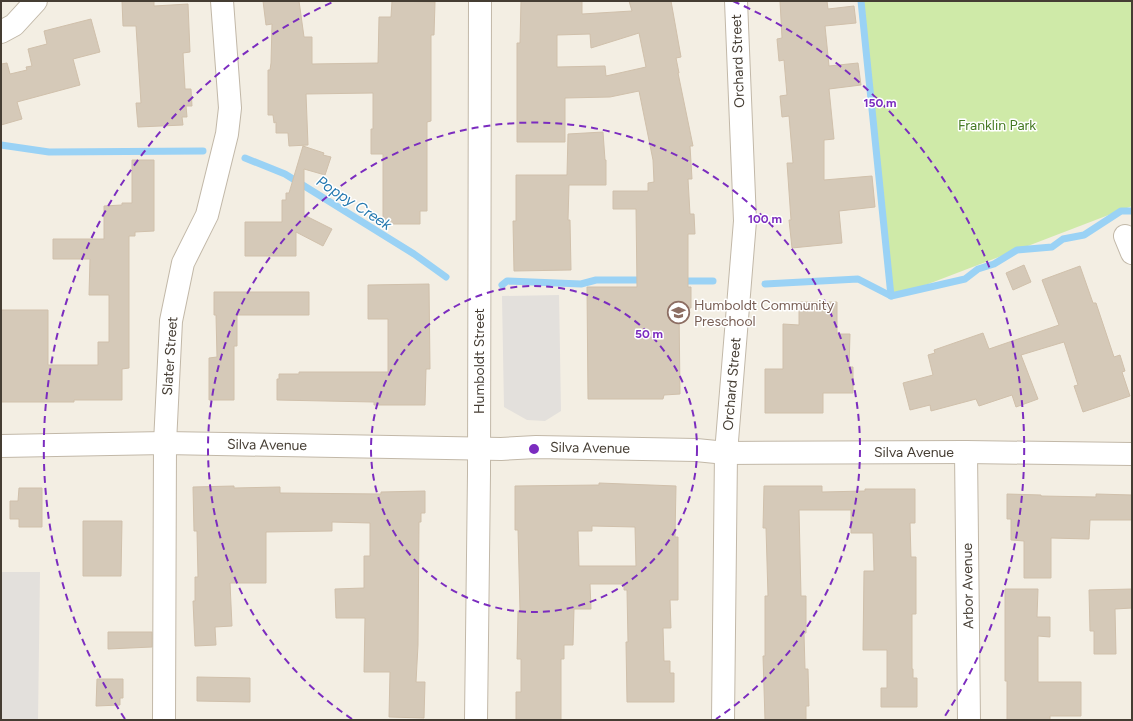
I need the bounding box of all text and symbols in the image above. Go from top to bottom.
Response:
street label: Orchard Street [728,14,748,108]
text: 150 m [863,96,897,110]
park label: Franklin Park [958,117,1036,134]
water label: Poppy Creek [313,172,396,234]
text: 100 m [748,212,782,226]
place label: Humboldt Community Preschool [694,297,835,330]
school or university icon: Humboldt Community Preschool [666,300,692,326]
street label: Humboldt Street [471,308,488,414]
street label: Slater Street [159,316,181,396]
text: 50 m [635,327,663,341]
street label: Orchard Street [719,337,745,431]
street label: Silva Avenue [227,436,307,454]
street label: Silva Avenue [550,439,630,457]
centre of rings [527,442,541,456]
street label: Silva Avenue [874,444,954,461]
street label: Arbor Avenue [959,542,977,629]

